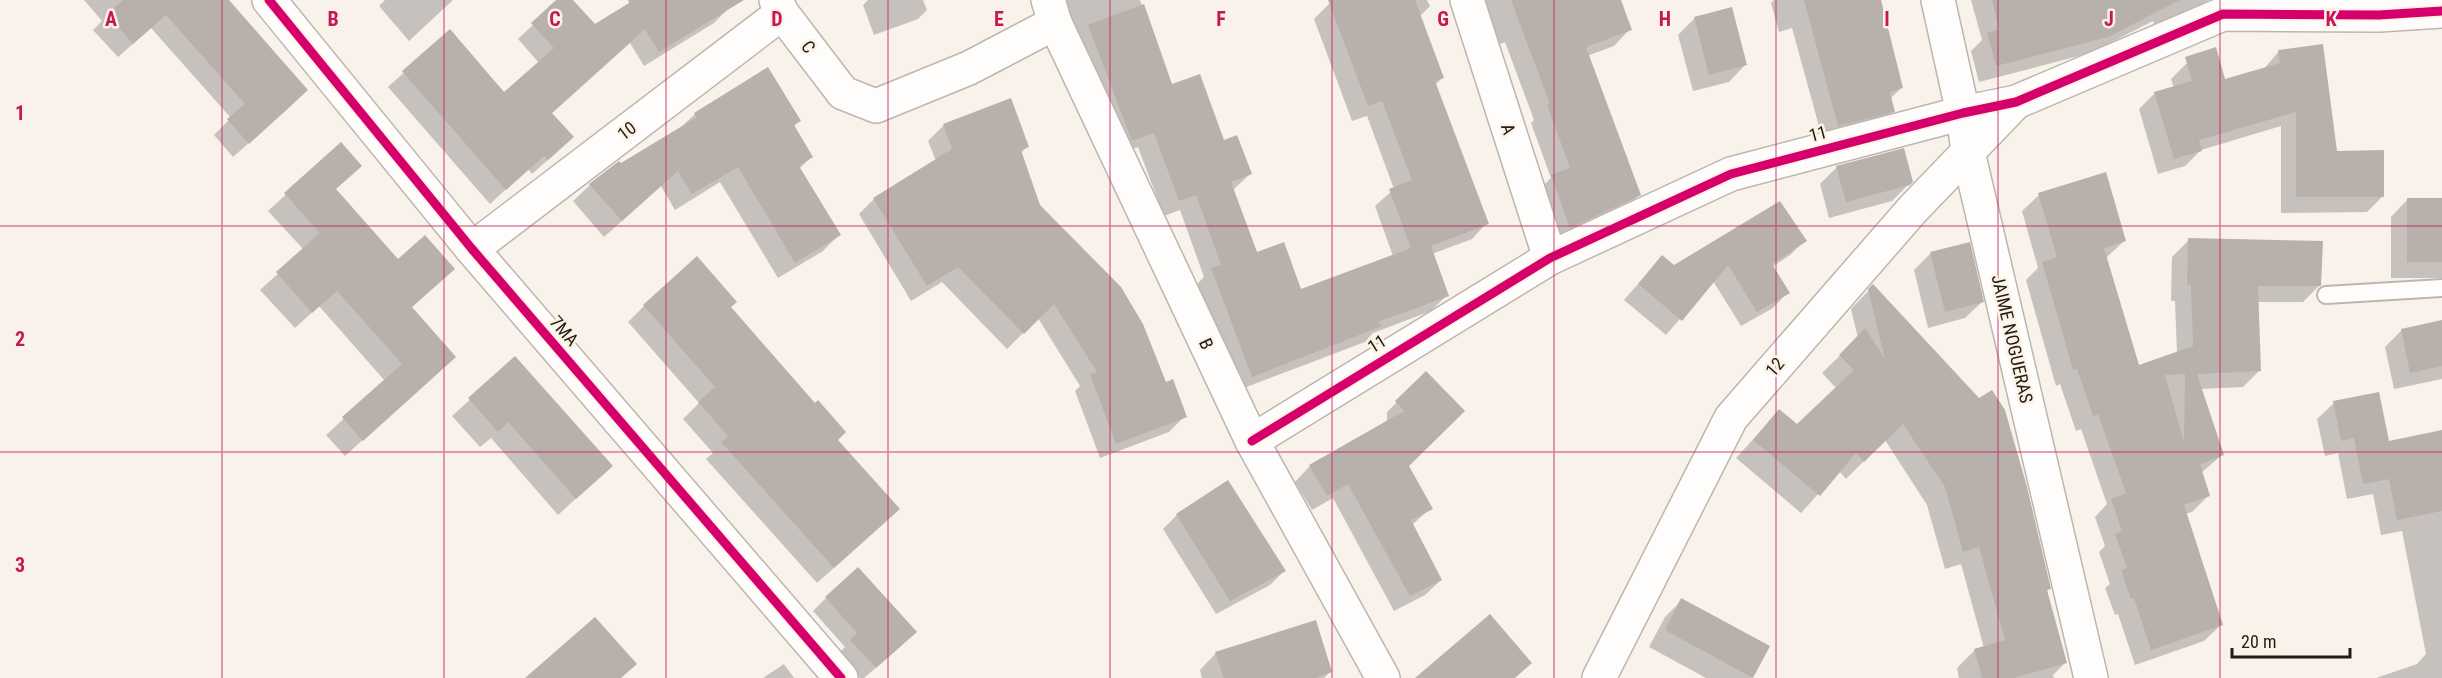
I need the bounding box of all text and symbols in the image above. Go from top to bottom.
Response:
text: A [105,7,117,31]
text: B [327,7,339,31]
text: C [549,7,561,31]
text: D [771,7,783,31]
text: E [994,7,1004,31]
text: F [1216,7,1226,31]
text: G [1437,7,1449,31]
text: H [1659,7,1671,31]
text: I [1884,7,1890,31]
text: J [2104,7,2114,31]
text: K [2325,7,2337,31]
street label: C [797,36,820,57]
text: 1 [15,101,25,125]
street label: 10 [613,117,640,144]
street label: A [1497,121,1520,138]
street label: 11 [1807,121,1829,146]
street label: JAIME NOGUERAS [1988,273,2037,405]
street label: 7MA [546,311,584,350]
text: 2 [15,327,25,351]
street label: 11 [1364,330,1390,357]
street label: B [1195,335,1218,353]
street label: 12 [1761,353,1788,380]
text: 3 [15,553,25,577]
scale bar [2232,621,2350,659]
text: 20 m [2241,631,2276,652]

